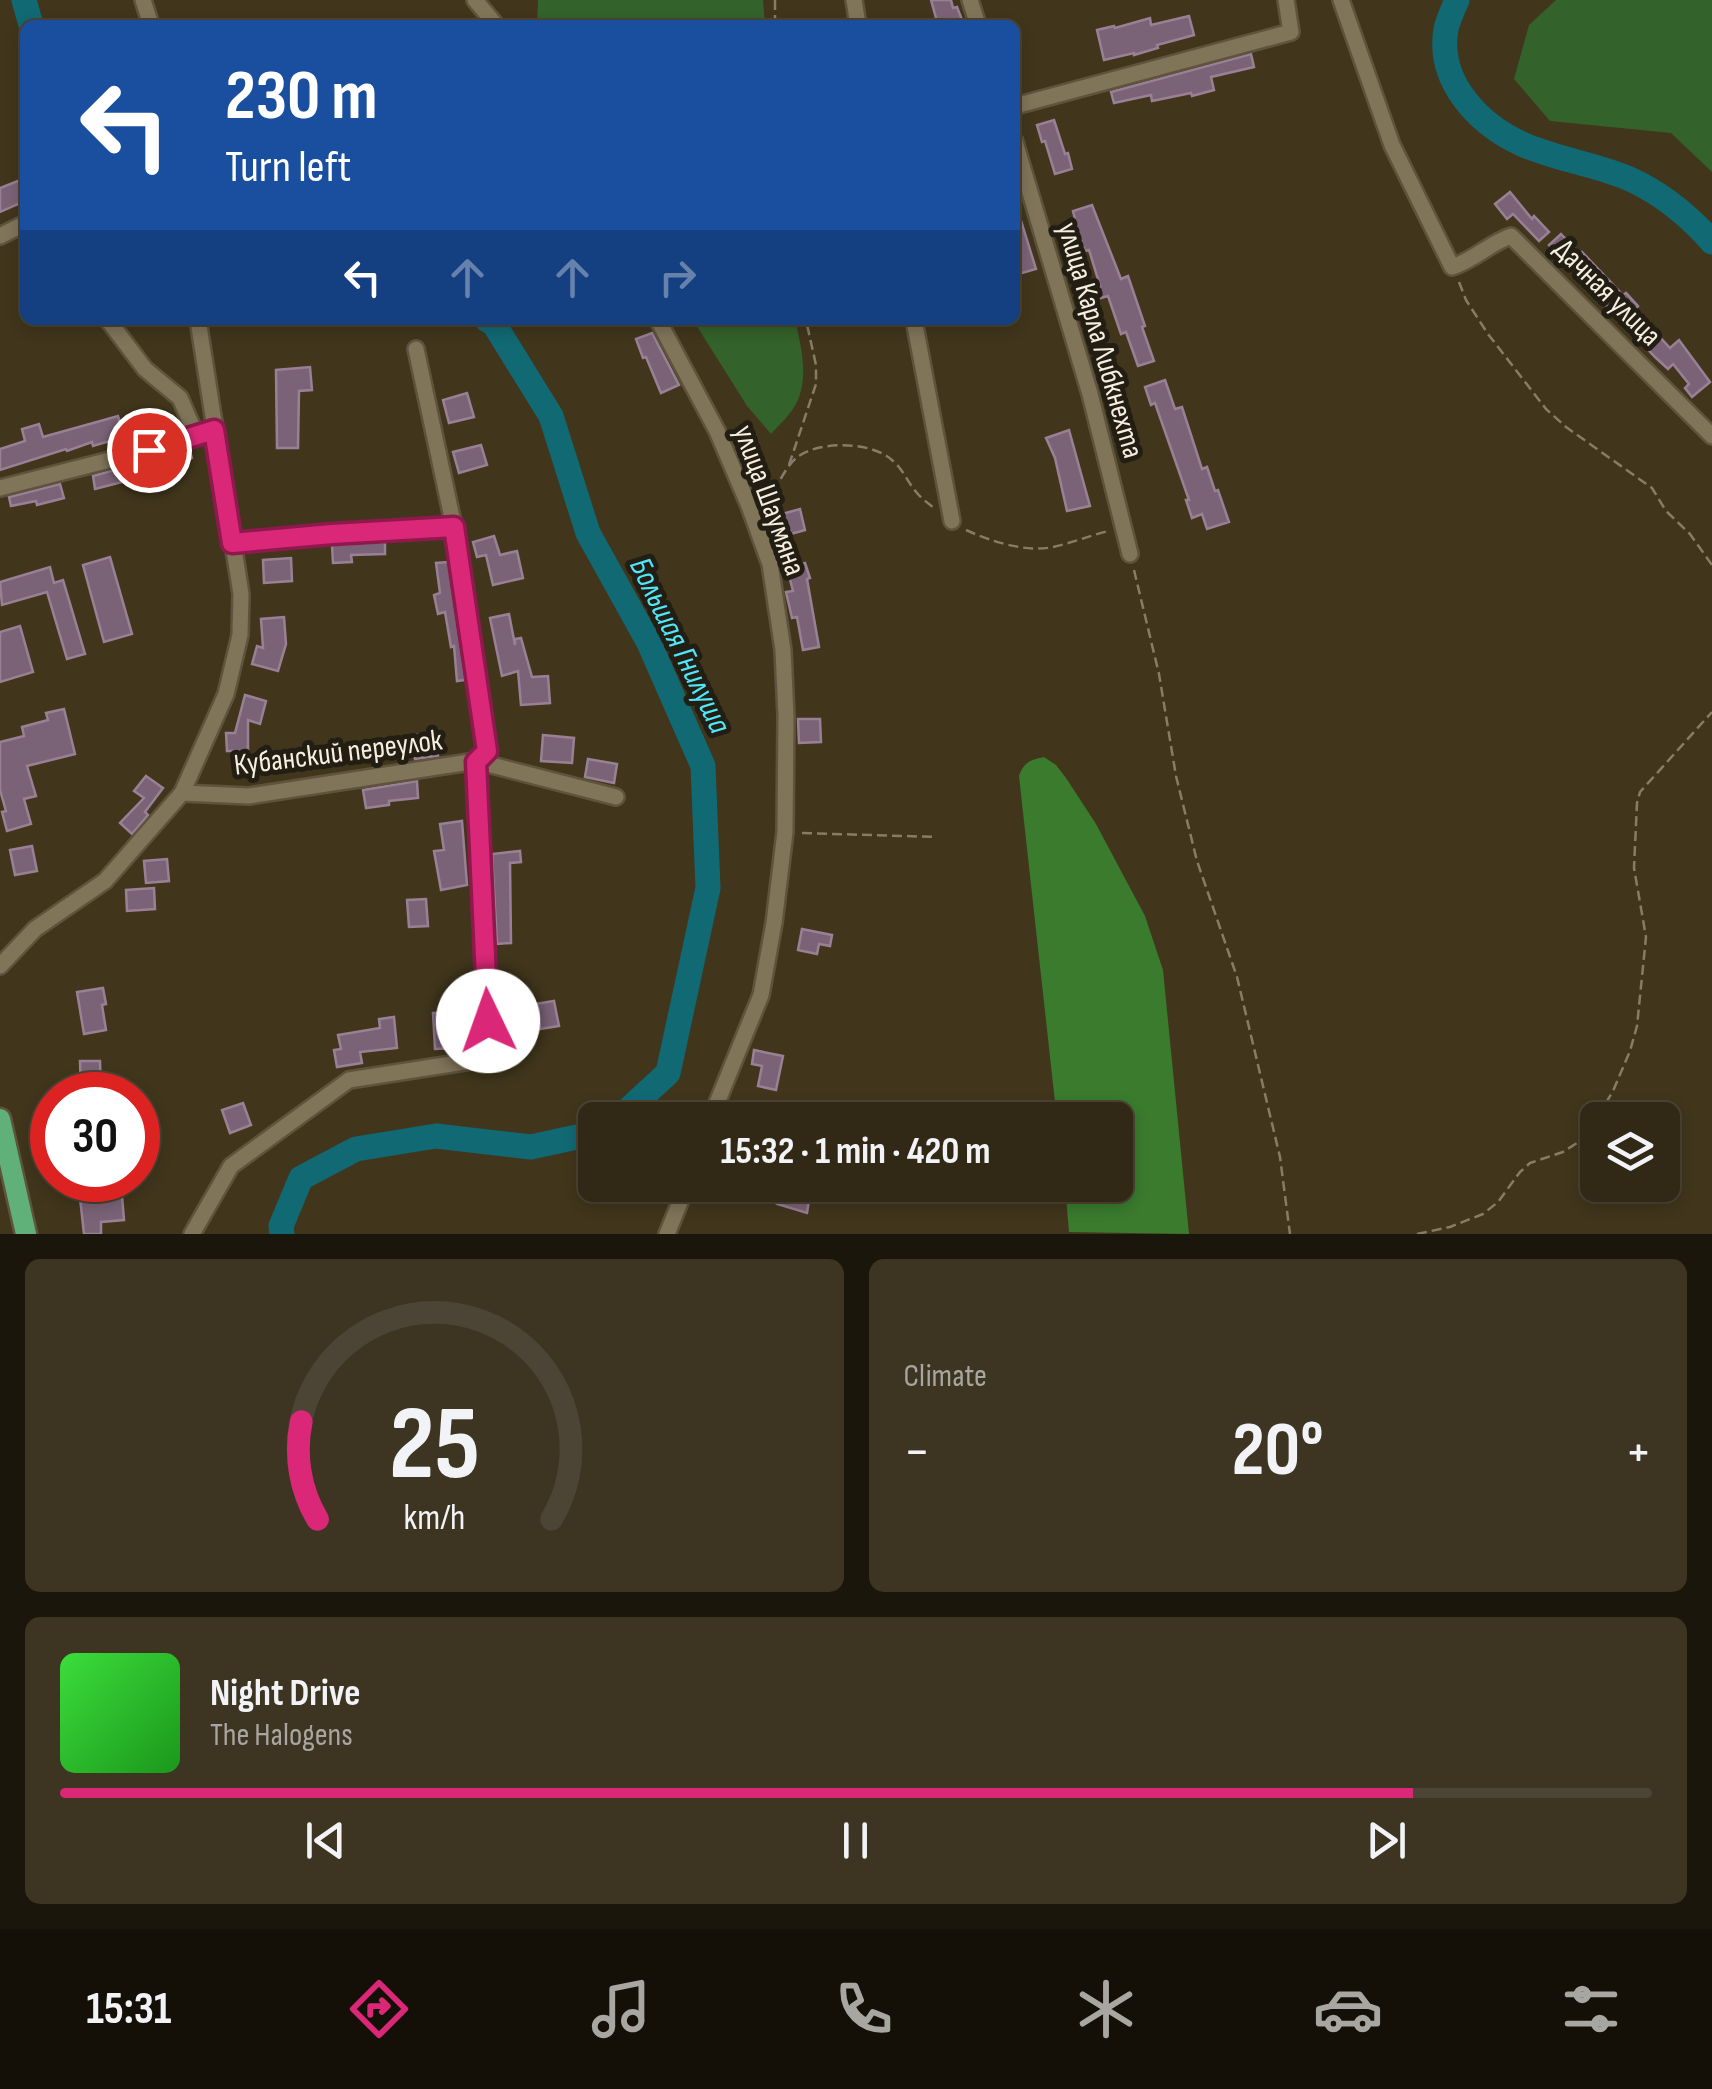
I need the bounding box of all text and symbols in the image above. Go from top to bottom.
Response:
text: 230 m [225,55,378,139]
icon: left [60,60,190,190]
text: Turn left [225,140,351,195]
street label: улица Карла Либкнехта [1049,218,1151,462]
street label: Дачная улица [1546,232,1668,354]
icon: left [335,250,390,305]
icon: ahead [440,250,495,305]
icon: ahead [545,250,600,305]
icon: right [650,250,705,305]
pin [107,408,192,493]
street label: улица Шаумяна [725,420,813,580]
icon: arrive [122,423,177,478]
water label: Большая Гнилуша [620,551,739,740]
street label: Кубанский переулок [232,722,445,784]
position arrow [436,969,540,1073]
speed limit sign: 30 [30,1072,160,1202]
map controls [1580,1102,1680,1202]
button: layers [1580,1102,1680,1202]
text: 15:32 · 1 min · 420 m [721,1129,990,1174]
text: Climate [904,1357,987,1396]
text: 25 [389,1383,480,1508]
text: 20° [1232,1406,1324,1497]
text: − [904,1419,930,1486]
text: + [1625,1419,1652,1486]
text: km/h [403,1497,465,1540]
text: Night Drive [210,1671,361,1716]
text: The Halogens [210,1716,353,1755]
icon: previous [298,1813,353,1868]
icon: pause [828,1813,883,1868]
icon: next [1359,1813,1414,1868]
icon: directions [344,1974,414,2044]
icon: music [586,1974,656,2044]
icon: phone [829,1974,899,2044]
icon: climate [1071,1974,1141,2044]
icon: car [1313,1974,1383,2044]
icon: filters [1556,1974,1626,2044]
text: 15:31 [86,1982,172,2037]

